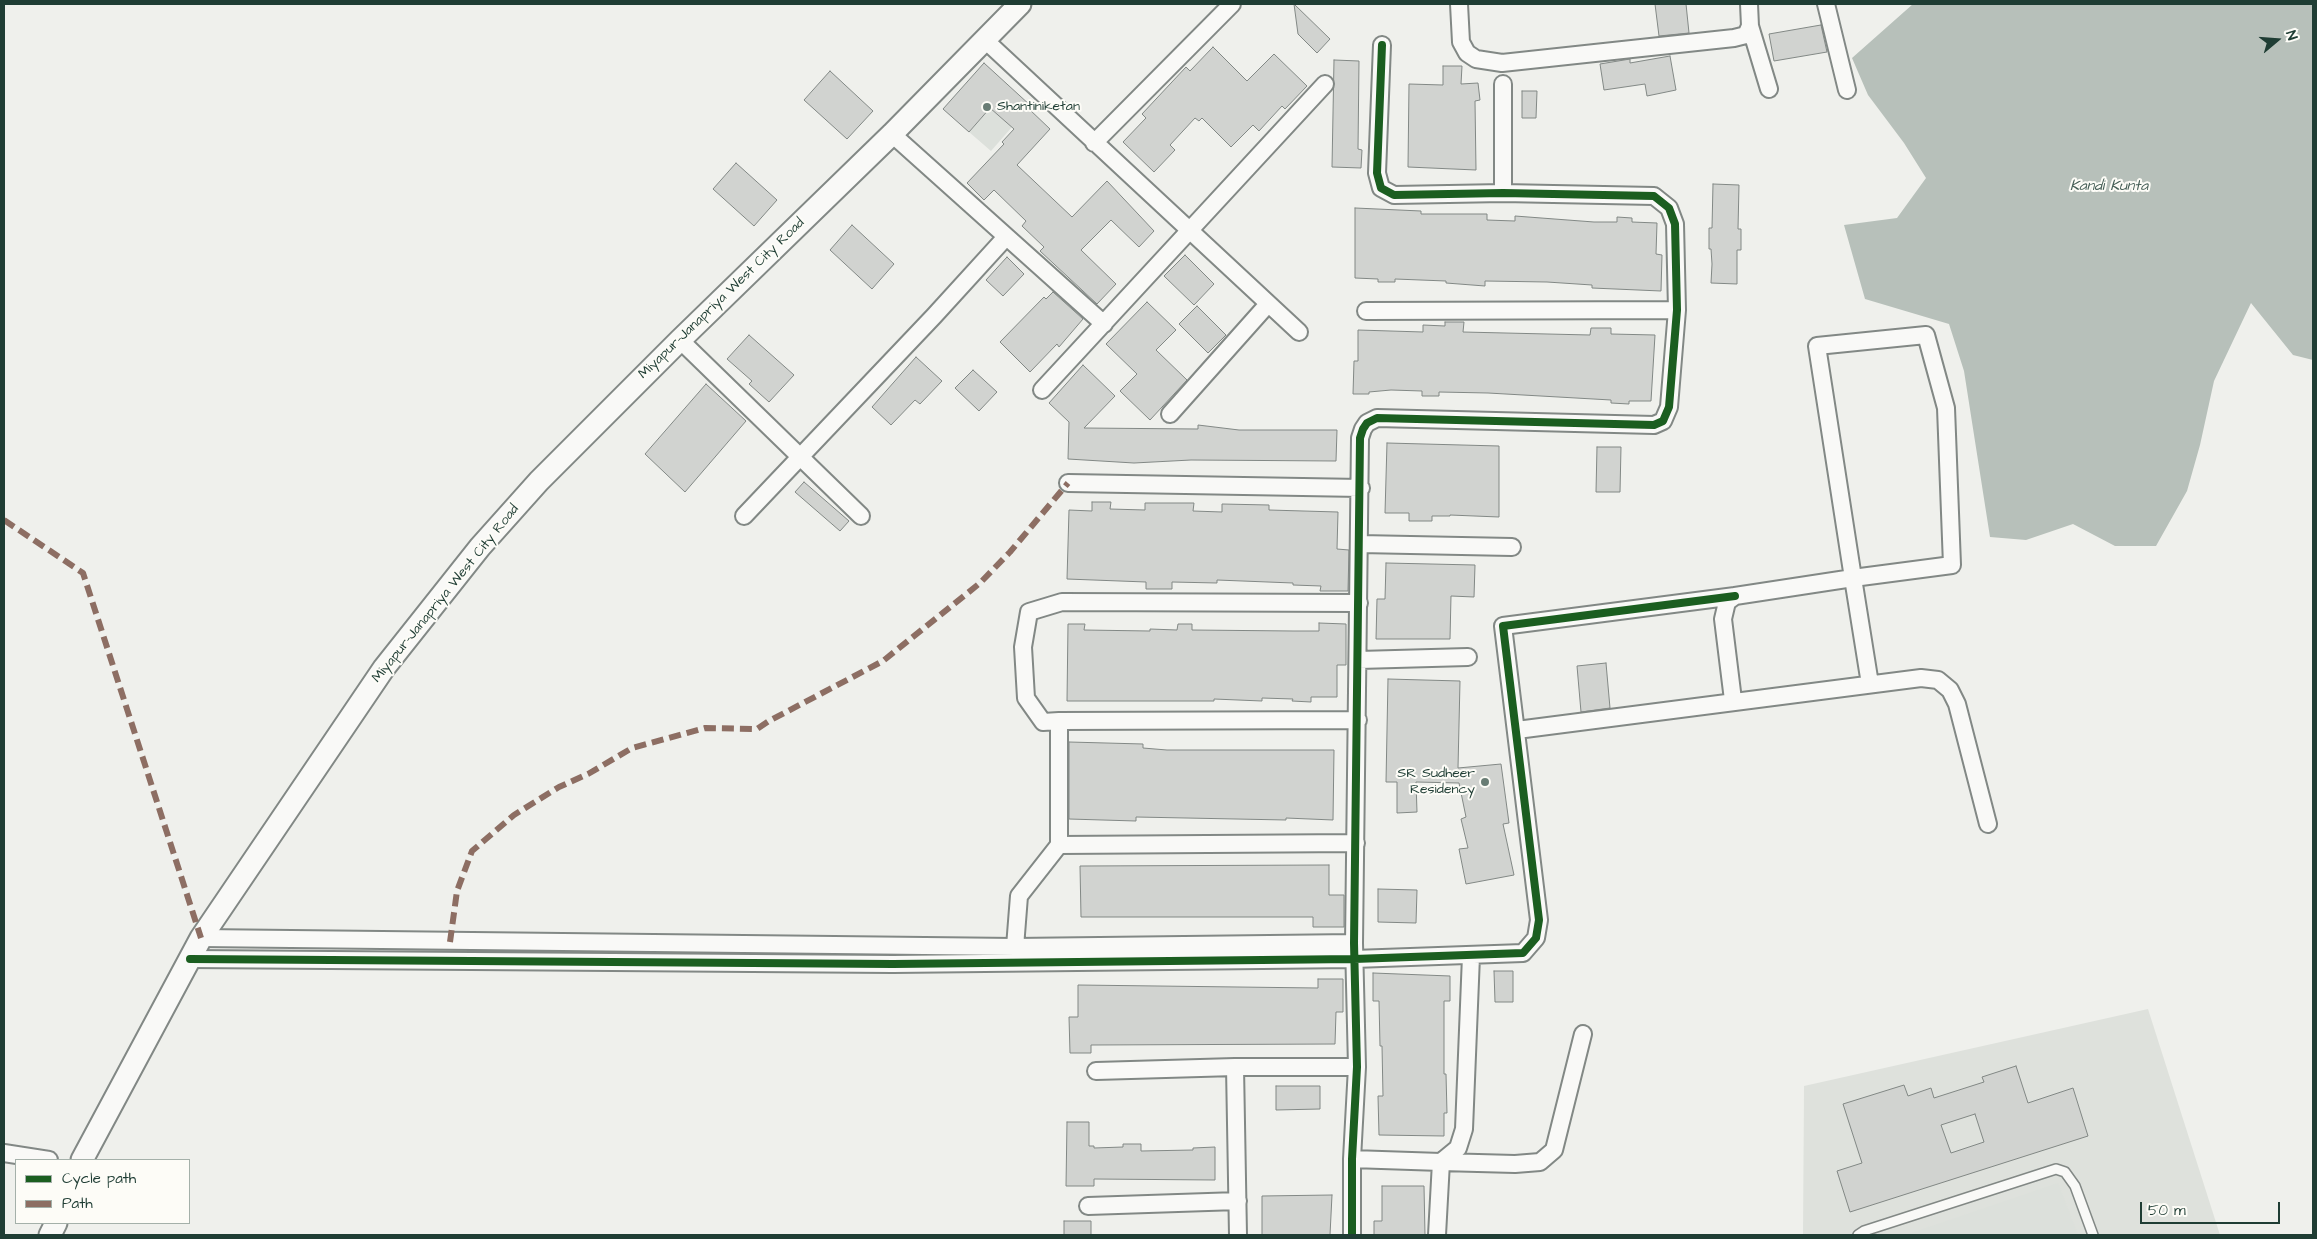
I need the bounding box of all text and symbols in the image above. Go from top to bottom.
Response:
north arrow [2252,15,2302,65]
text: N [2280,28,2302,43]
place label: Shantiniketan [997,99,1080,115]
marker: Shantiniketan [981,101,993,113]
water label: Kandi Kunta [2070,178,2148,196]
street label: Miyapur-Janapriya West City Road [635,215,809,383]
street label: Miyapur-Janapriya West City Road [369,502,523,686]
place label: SR Sudheer Residency [1397,766,1475,799]
marker: SR Sudheer Residency [1479,776,1491,788]
legend [15,1159,190,1224]
text: Cycle path [62,1168,136,1189]
scale bar [2142,1192,2282,1224]
text: Path [62,1193,93,1214]
text: 50 m [2148,1200,2186,1221]

